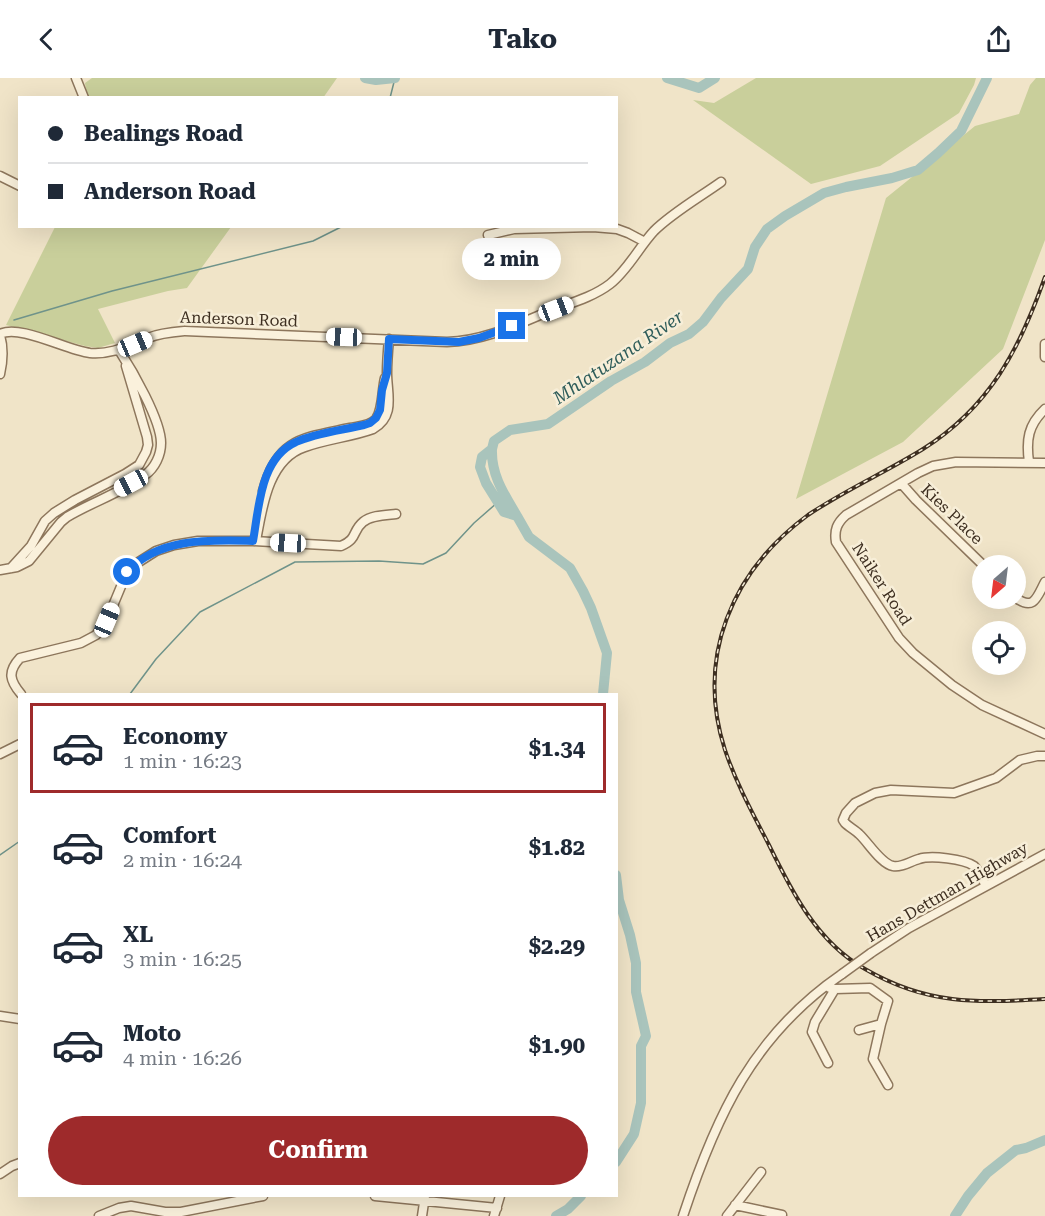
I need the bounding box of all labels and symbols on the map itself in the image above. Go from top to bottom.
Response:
callout: 2 min [462,239,562,281]
car [536,294,576,324]
water label: Mhlatuzana River [548,306,687,409]
street label: Anderson Road [180,307,298,331]
route end [498,312,525,339]
car [326,327,362,347]
car [115,329,155,359]
car [111,467,151,499]
street label: Kies Place [917,480,987,548]
car [270,533,306,553]
street label: Naiker Road [848,539,916,629]
north arrow [972,555,1026,609]
route start [113,558,140,585]
car [92,600,122,640]
street label: Hans Dettman Highway [863,838,1032,946]

